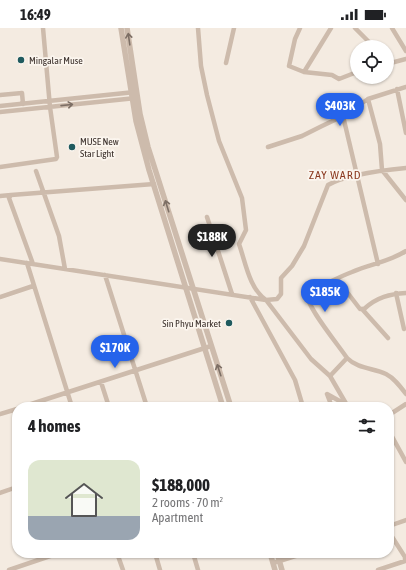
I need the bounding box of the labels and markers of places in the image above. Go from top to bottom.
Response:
marker: Mingalar Muse [16,55,26,65]
place label: Mingalar Muse [29,55,83,66]
pin: $403K [312,93,368,127]
place label: MUSE New Star Light [80,136,119,159]
marker: MUSE New Star Light [67,142,77,152]
pin: $188K [184,224,240,258]
pin: $185K [297,279,353,313]
place label: Sin Phyu Market [162,318,221,329]
marker: Sin Phyu Market [224,318,234,328]
pin: $170K [87,335,143,369]

